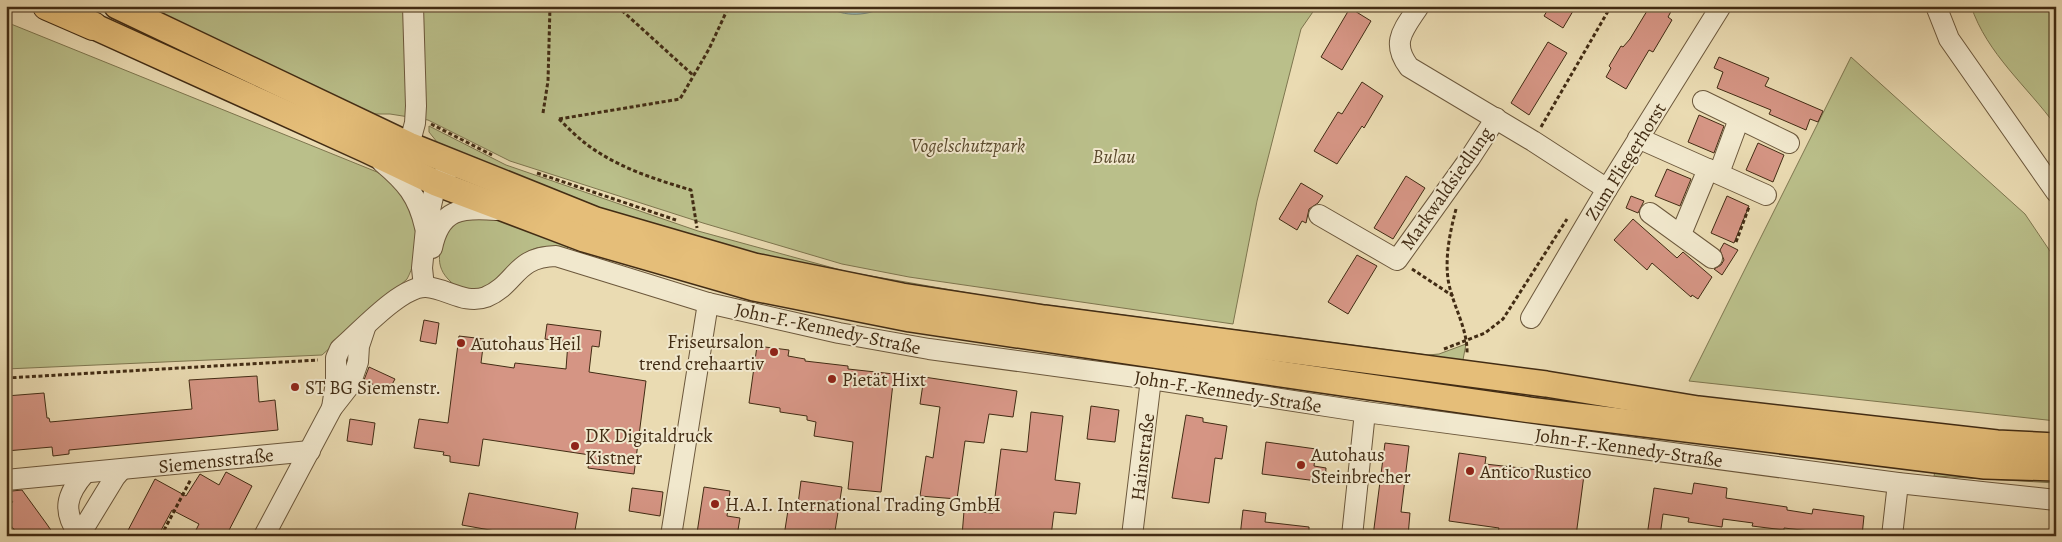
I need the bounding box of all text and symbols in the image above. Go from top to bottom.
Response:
street label: Zum Fliegerhorst [1579,98,1673,225]
street label: Markwaldsiedlung [1395,121,1499,255]
park label: Vogelschutzpark [911,133,1025,159]
park label: Bulau [1093,144,1135,170]
street label: John-F.-Kennedy-Straße [733,297,923,361]
place label: Friseursalon trend crehaartiv [639,329,765,377]
place label: Autohaus Heil [470,331,581,357]
marker: Autohaus Heil [455,337,467,349]
marker: Friseursalon trend crehaartiv [768,346,780,358]
street label: John-F.-Kennedy-Straße [1132,364,1323,420]
place label: Pietät Hixt [842,367,926,393]
marker: Pietät Hixt [826,373,838,385]
place label: ST BG Siemenstr. [305,375,441,401]
marker: ST BG Siemenstr. [289,381,301,393]
street label: Hainstraße [1125,412,1161,502]
street label: John-F.-Kennedy-Straße [1533,422,1724,474]
place label: DK Digitaldruck Kistner [585,423,713,471]
marker: DK Digitaldruck Kistner [569,440,581,452]
street label: Siemensstraße [157,442,275,480]
place label: Autohaus Steinbrecher [1310,442,1411,490]
marker: Autohaus Steinbrecher [1295,459,1307,471]
place label: Antico Rustico [1479,459,1592,485]
marker: Antico Rustico [1464,465,1476,477]
place label: H.A.I. International Trading GmbH [725,492,1001,518]
marker: H.A.I. International Trading GmbH [709,498,721,510]

